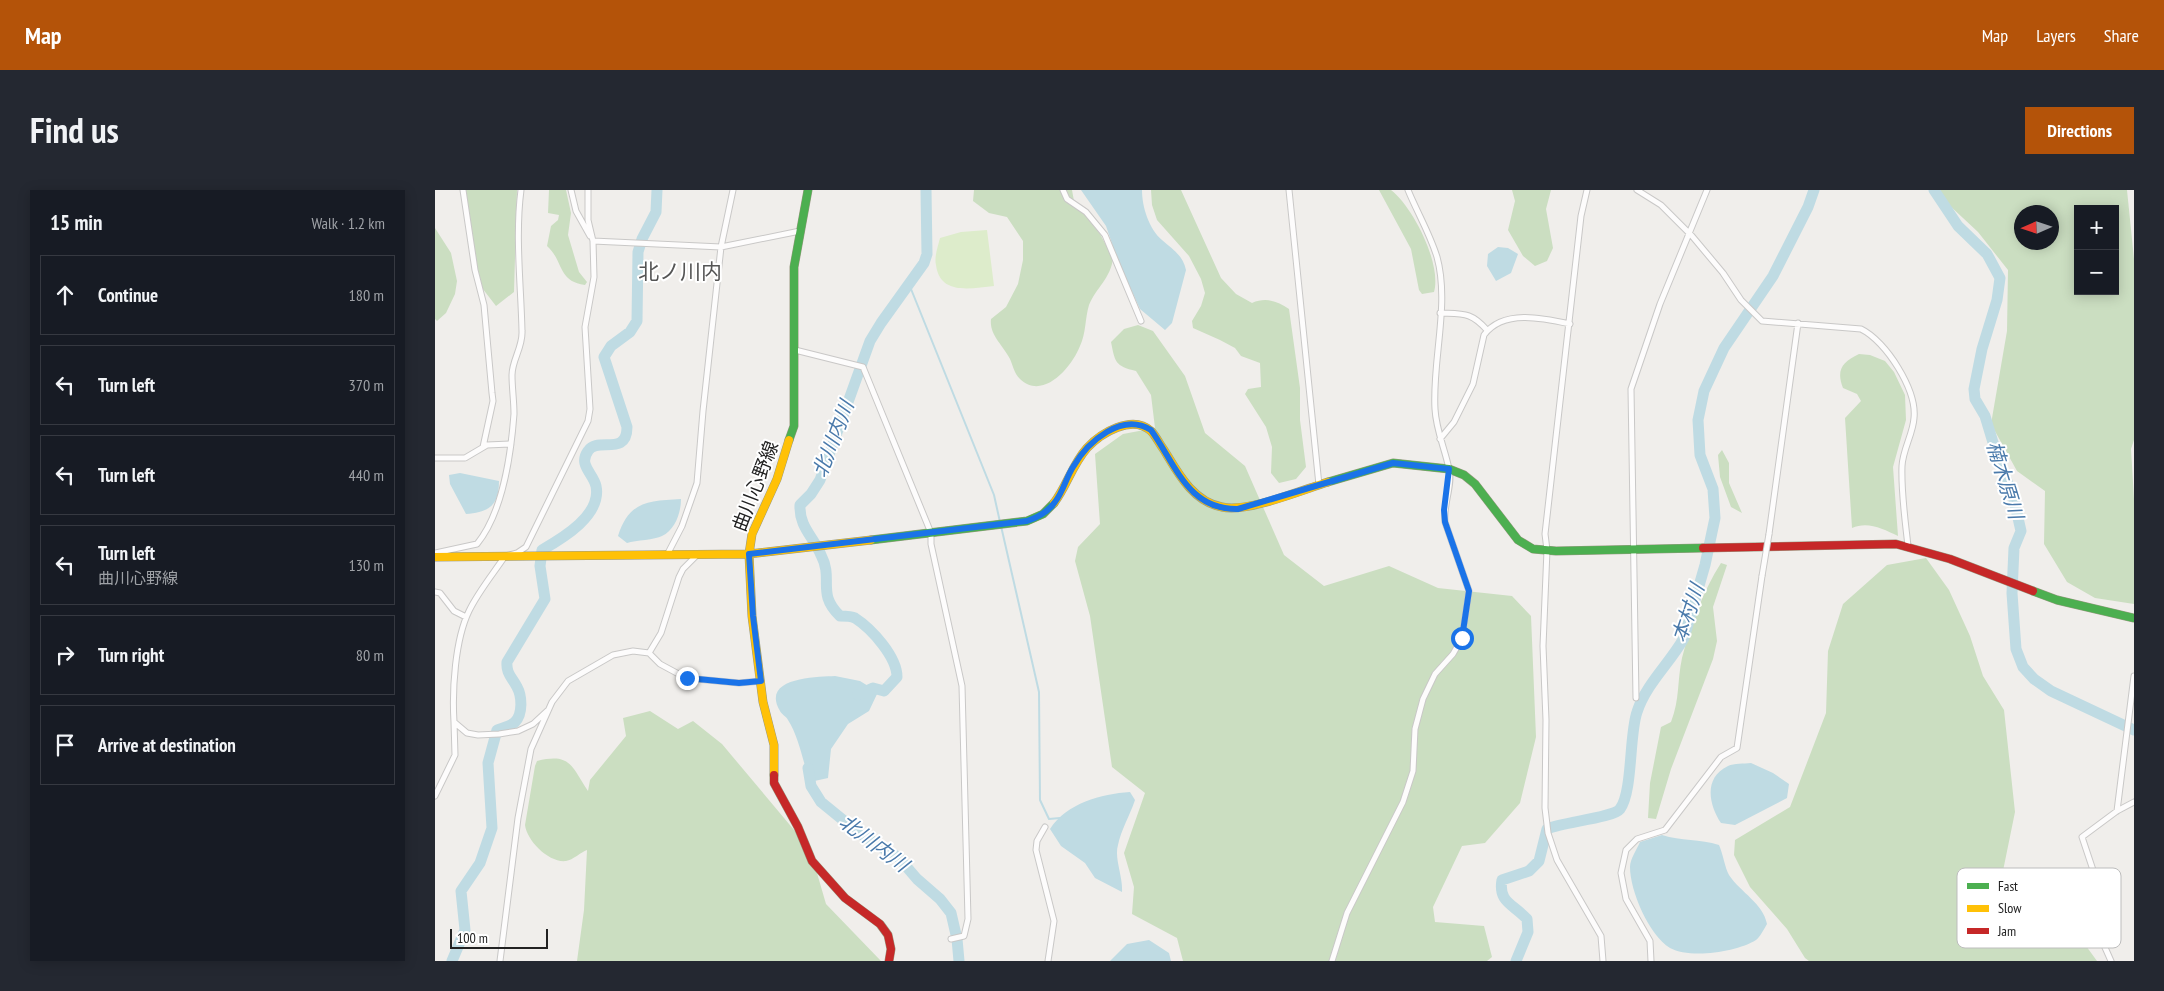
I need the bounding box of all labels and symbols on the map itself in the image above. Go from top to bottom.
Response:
north arrow [2014,205,2059,250]
district label: 北ノ川内 [638,258,722,285]
water label: 北川内川 [807,395,860,481]
street label: 曲川心野線 [727,437,783,535]
water label: 楠木原川 [1981,438,2030,524]
water label: 本村川 [1666,579,1711,646]
route start [1451,627,1474,650]
route end [676,667,699,690]
water label: 北川内川 [834,809,915,879]
legend [1957,868,2121,948]
text: Fast [1998,877,2018,895]
text: Slow [1998,899,2022,917]
text: Jam [1997,922,2016,940]
scale bar [450,926,547,949]

